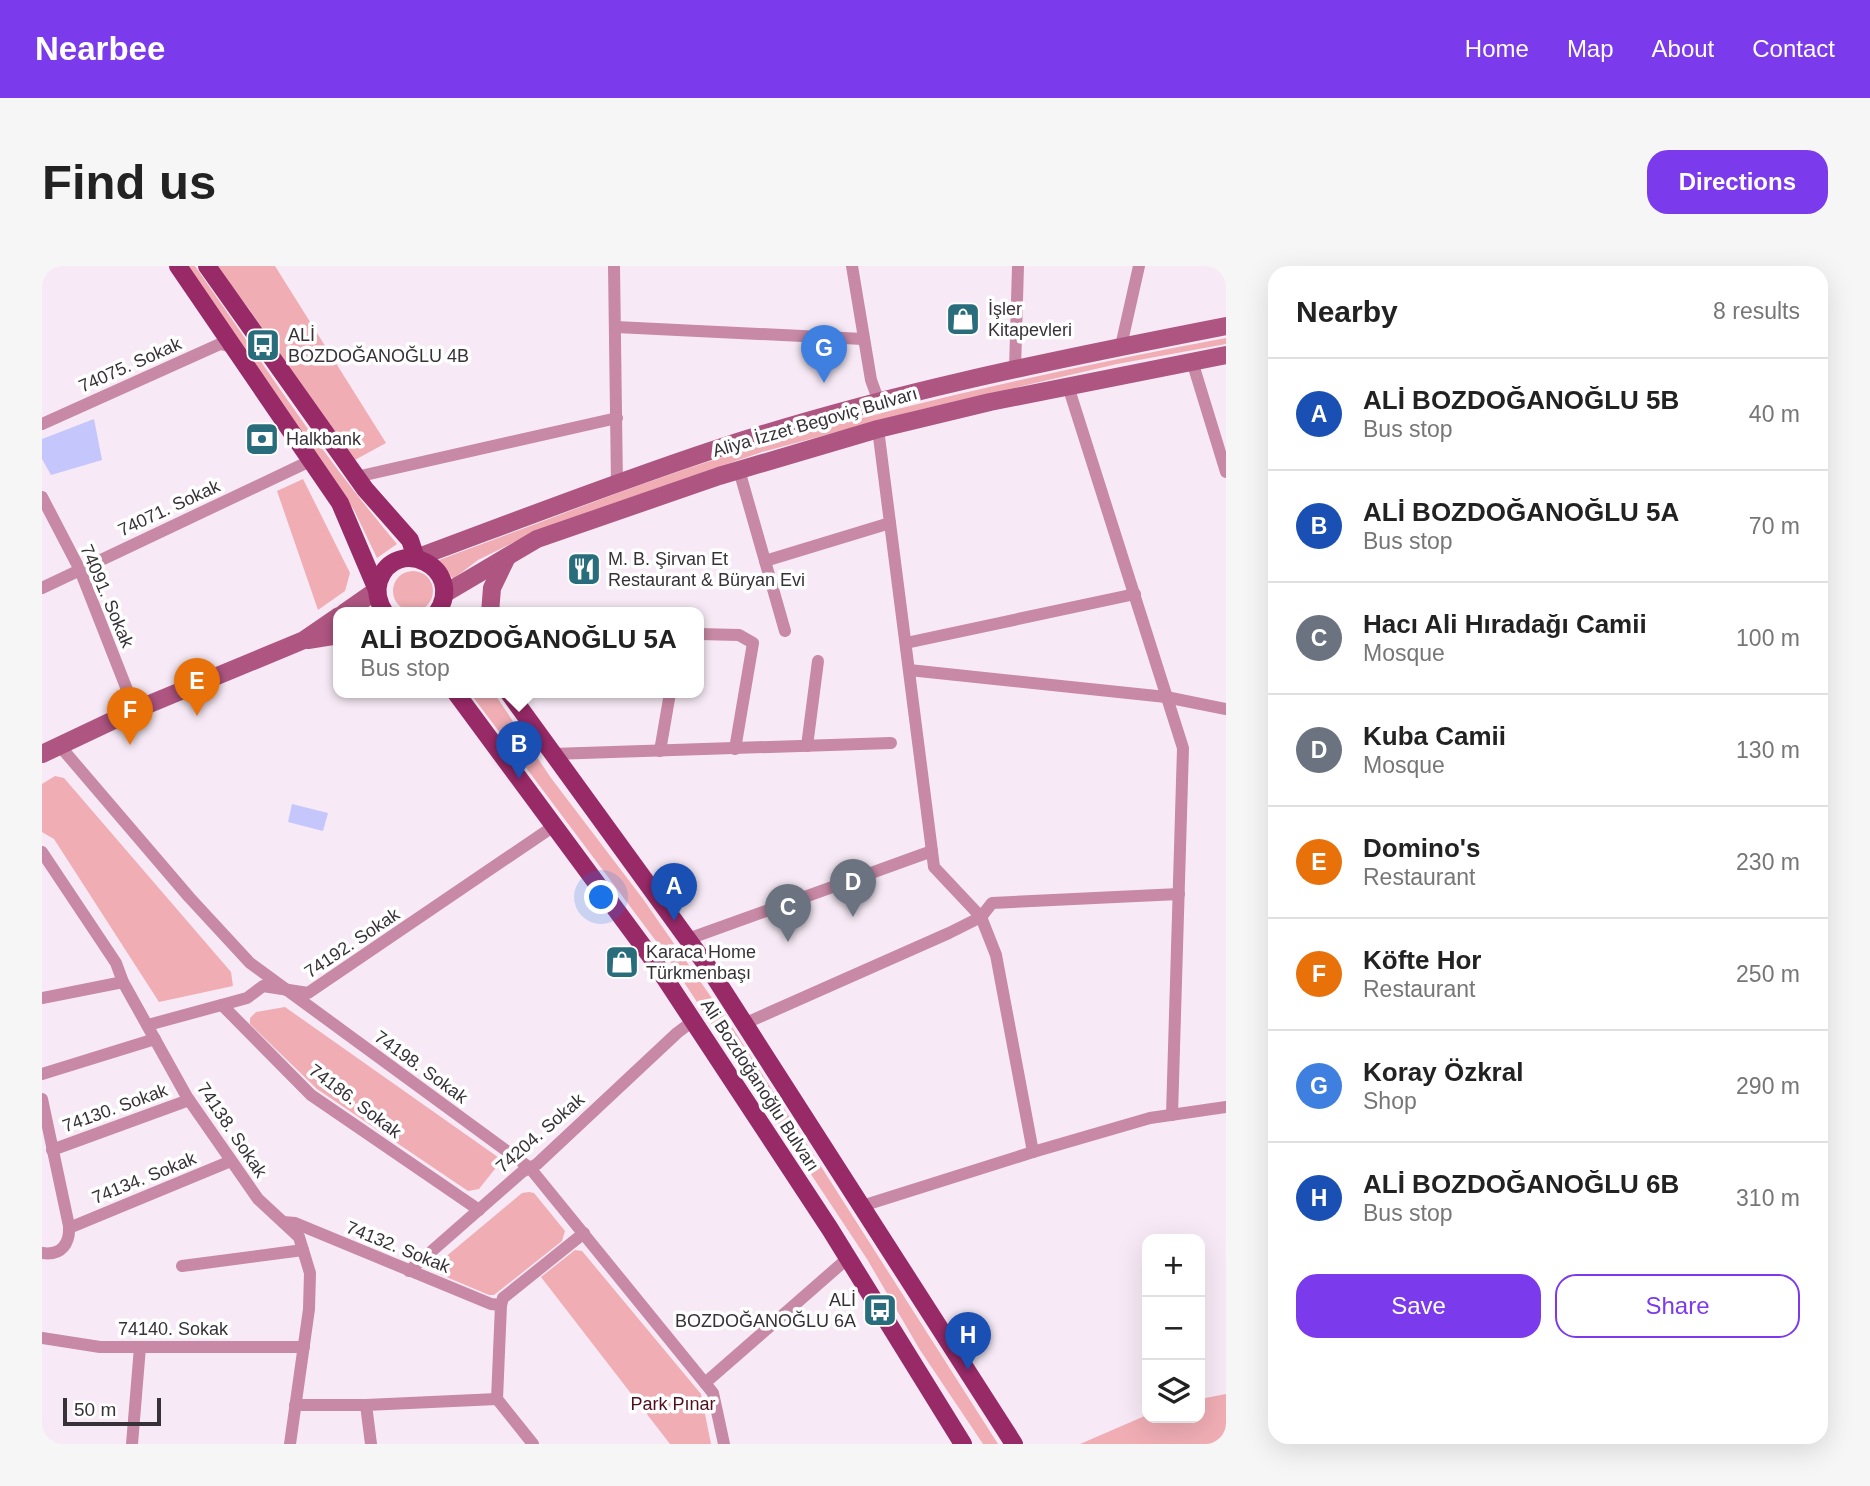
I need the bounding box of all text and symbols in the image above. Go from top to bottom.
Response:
text: Nearbee [35,30,165,67]
text: Home [1465,35,1529,62]
text: Map [1567,35,1614,62]
text: About [1652,35,1714,62]
text: Contact [1752,35,1835,62]
button: Directions [1647,150,1828,214]
text: Find us [42,155,216,209]
text: Nearby [1296,295,1398,328]
text: 8 results [1713,298,1800,324]
place label: İşler Kitapevleri [988,299,1072,340]
shop icon: İşler Kitapevleri [944,300,982,338]
place label: ALİ BOZDOĞANOĞLU 4B [288,325,469,366]
pin: G [801,325,847,383]
bus stop icon: ALİ BOZDOĞANOĞLU 4B [244,326,282,364]
street label: 74075. Sokak [76,333,185,397]
street label: Aliya İzzet Begoviç Bulvarı [710,383,920,461]
text: ALİ BOZDOĞANOĞLU 5B [1363,385,1679,415]
text: A [1311,401,1327,427]
text: 40 m [1749,401,1800,427]
text: Bus stop [1363,416,1453,442]
bank icon: Halkbank [243,420,281,458]
place label: Halkbank [286,429,362,449]
street label: 74071. Sokak [115,475,224,540]
text: ALİ BOZDOĞANOĞLU 5A [1363,497,1679,527]
text: B [1311,513,1327,539]
text: 70 m [1749,513,1800,539]
text: Bus stop [1363,528,1453,554]
street label: 74091. Sokak [76,541,138,651]
place label: M. B. Şirvan Et Restaurant & Büryan Evi [608,549,805,590]
restaurant icon: M. B. Şirvan Et Restaurant & Büryan Evi [565,550,603,588]
popup [333,607,704,698]
text: Hacı Ali Hıradağı Camii [1363,609,1647,639]
text: ALİ BOZDOĞANOĞLU 5A [360,624,677,654]
text: C [1311,625,1327,651]
text: 100 m [1736,625,1800,651]
text: Mosque [1363,640,1445,666]
text: Bus stop [360,655,450,681]
pin: E [174,658,220,716]
pin: F [107,687,153,745]
pin: B [496,721,542,779]
text: Kuba Camii [1363,721,1506,751]
text: D [1311,737,1327,763]
text: 130 m [1736,737,1800,763]
text: Mosque [1363,752,1445,778]
text: Domino's [1363,833,1480,863]
text: E [1311,849,1327,875]
text: 230 m [1736,849,1800,875]
pin: D [830,859,876,917]
pin: A [651,863,697,921]
text: Restaurant [1363,864,1476,890]
your location [584,880,618,914]
pin: C [765,884,811,942]
street label: 74192. Sokak [301,903,404,982]
place label: Karaca Home Türkmenbaşı [646,942,756,983]
shop icon: Karaca Home Türkmenbaşı [603,943,641,981]
text: Köfte Hor [1363,945,1481,975]
text: F [1312,961,1326,987]
text: 250 m [1736,961,1800,987]
text: Restaurant [1363,976,1476,1002]
street label: Ali Bozdoğanoğlu Bulvarı [697,995,823,1175]
street label: 74198. Sokak [371,1027,472,1108]
text: Koray Özkral [1363,1057,1523,1087]
street label: 74186. Sokak [305,1060,406,1143]
text: G [1310,1073,1328,1099]
text: 290 m [1736,1073,1800,1099]
street label: 74130. Sokak [60,1079,171,1136]
street label: 74138. Sokak [193,1079,272,1182]
text: Shop [1363,1088,1417,1114]
street label: 74204. Sokak [492,1089,589,1177]
street label: 74134. Sokak [89,1148,200,1208]
text: ALİ BOZDOĞANOĞLU 6B [1363,1169,1679,1199]
text: H [1311,1185,1327,1211]
text: 310 m [1736,1185,1800,1211]
text: Bus stop [1363,1200,1453,1226]
street label: 74132. Sokak [343,1217,454,1277]
map controls [1142,1234,1205,1423]
button: + [1142,1234,1205,1297]
button: Save [1296,1274,1541,1338]
button: Share [1555,1274,1800,1338]
place label: ALİ BOZDOĞANOĞLU 6A [675,1290,856,1331]
bus stop icon: ALİ BOZDOĞANOĞLU 6A [861,1291,899,1329]
button: − [1142,1297,1205,1360]
pin: H [945,1312,991,1370]
street label: 74140. Sokak [118,1319,229,1339]
button: layers [1142,1360,1205,1423]
park label: Park Pınar [630,1394,716,1414]
scale bar [63,1395,161,1427]
text: 50 m [74,1399,116,1420]

